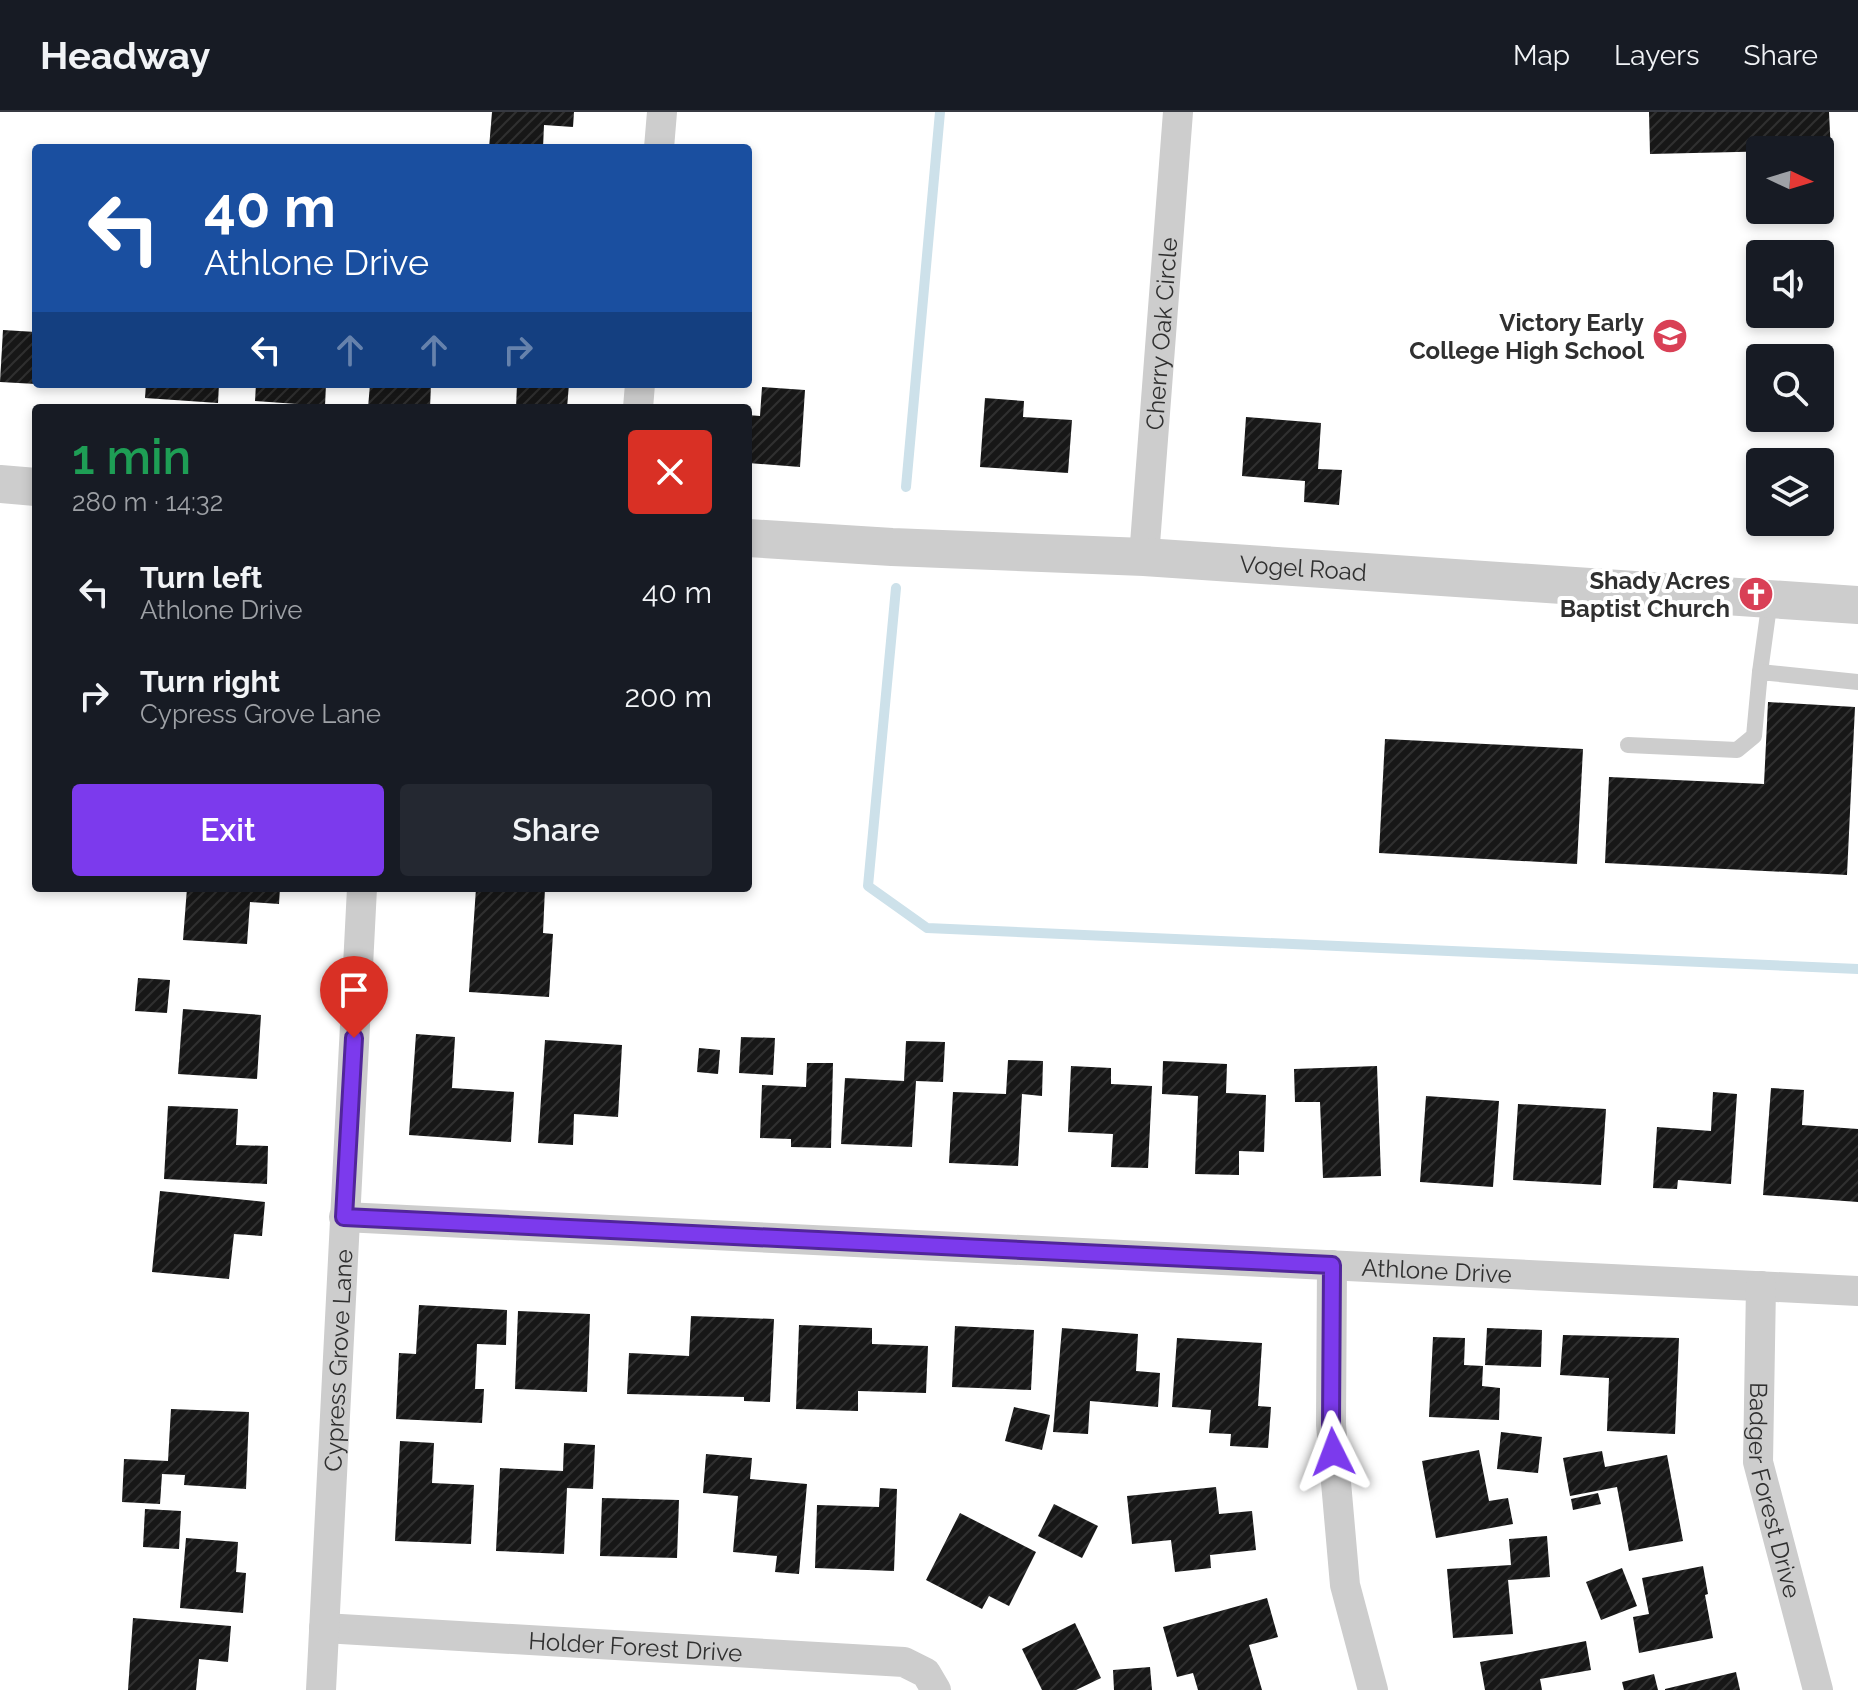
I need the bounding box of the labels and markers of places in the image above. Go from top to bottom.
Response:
place label: Victory Early College High School [1409,308,1644,365]
school or university icon: Victory Early College High School [1651,317,1689,355]
place label: Shady Acres Baptist Church [1560,566,1730,623]
church icon: Shady Acres Baptist Church [1737,575,1775,613]
pin [320,956,388,1038]

